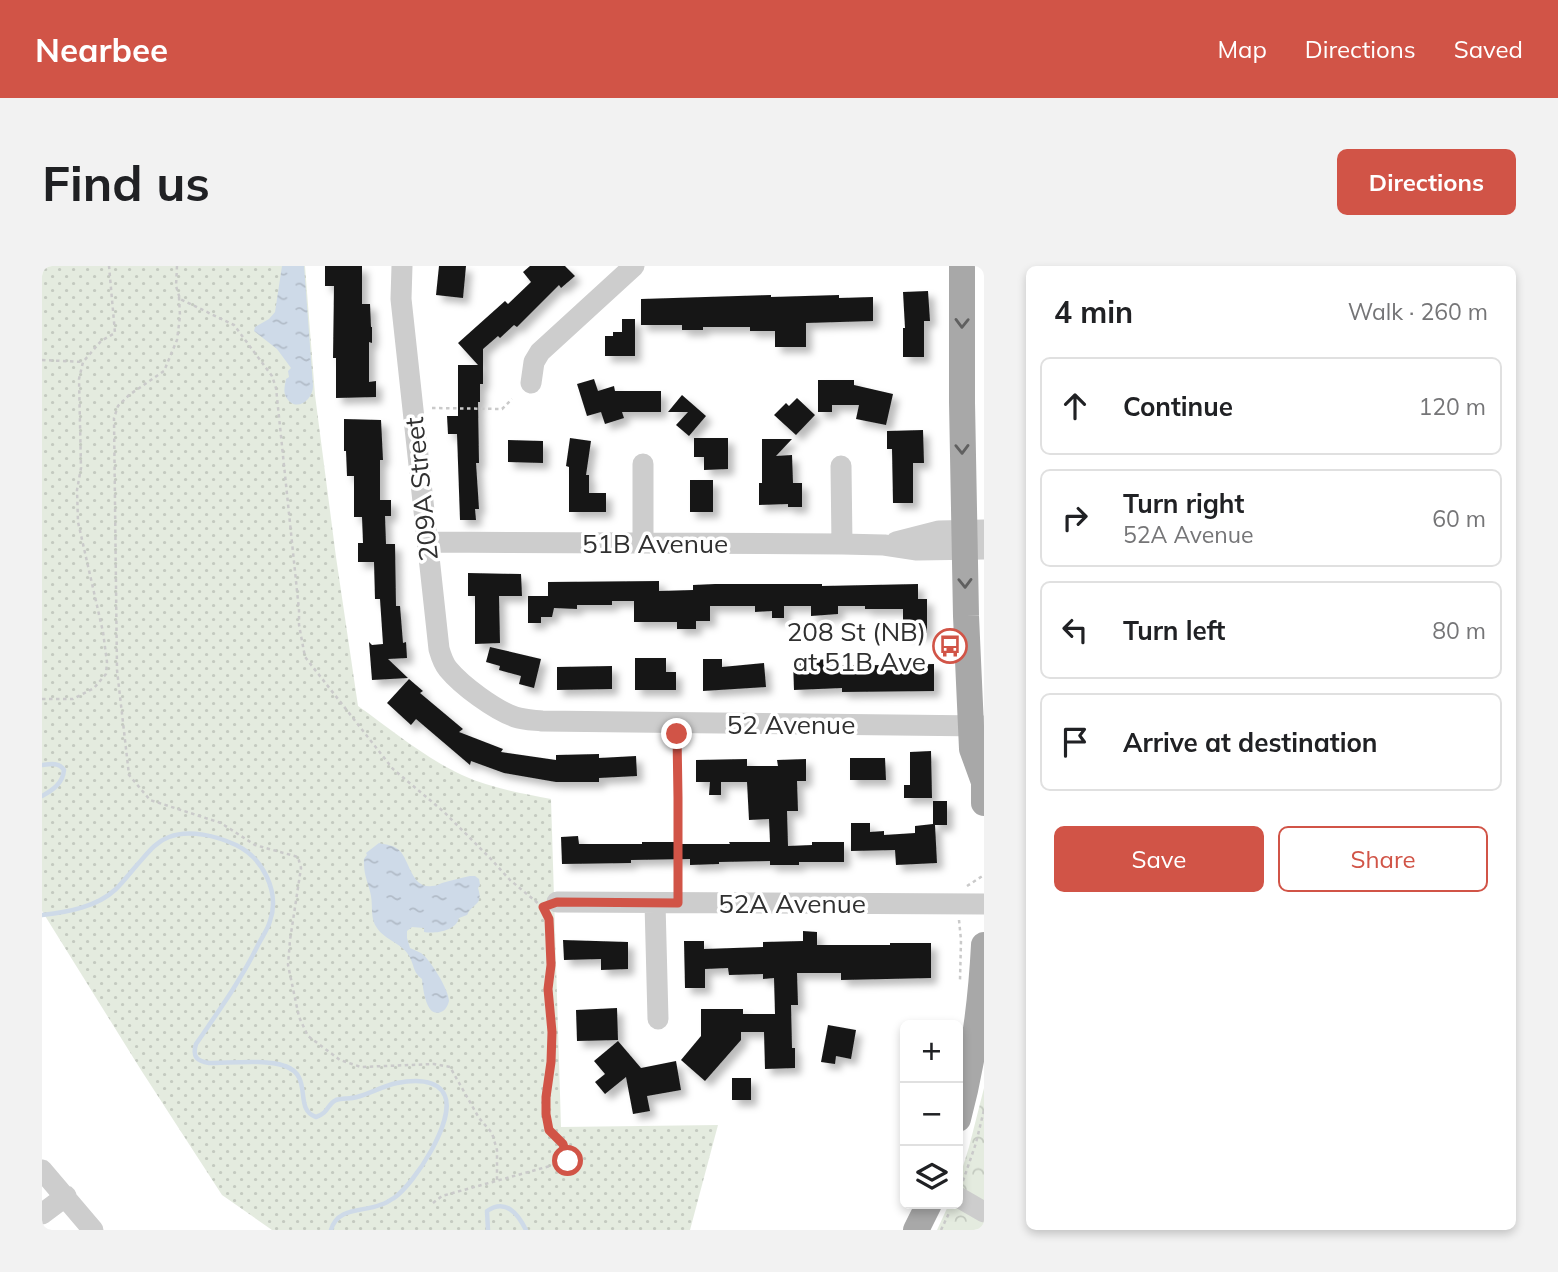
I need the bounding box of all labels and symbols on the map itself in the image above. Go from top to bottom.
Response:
one-way arrow [955,318,970,329]
street label: 209A Street [397,415,445,563]
one-way arrow [955,443,970,454]
street label: 51B Avenue [582,527,728,560]
one-way arrow [957,577,972,588]
place label: 208 St (NB) at 51B Ave [787,615,926,678]
bus stop icon: 208 St (NB) at 51B Ave [931,627,969,665]
street label: 52 Avenue [727,708,855,741]
route end [661,718,692,749]
street label: 52A Avenue [718,887,866,920]
route start [552,1145,583,1176]

